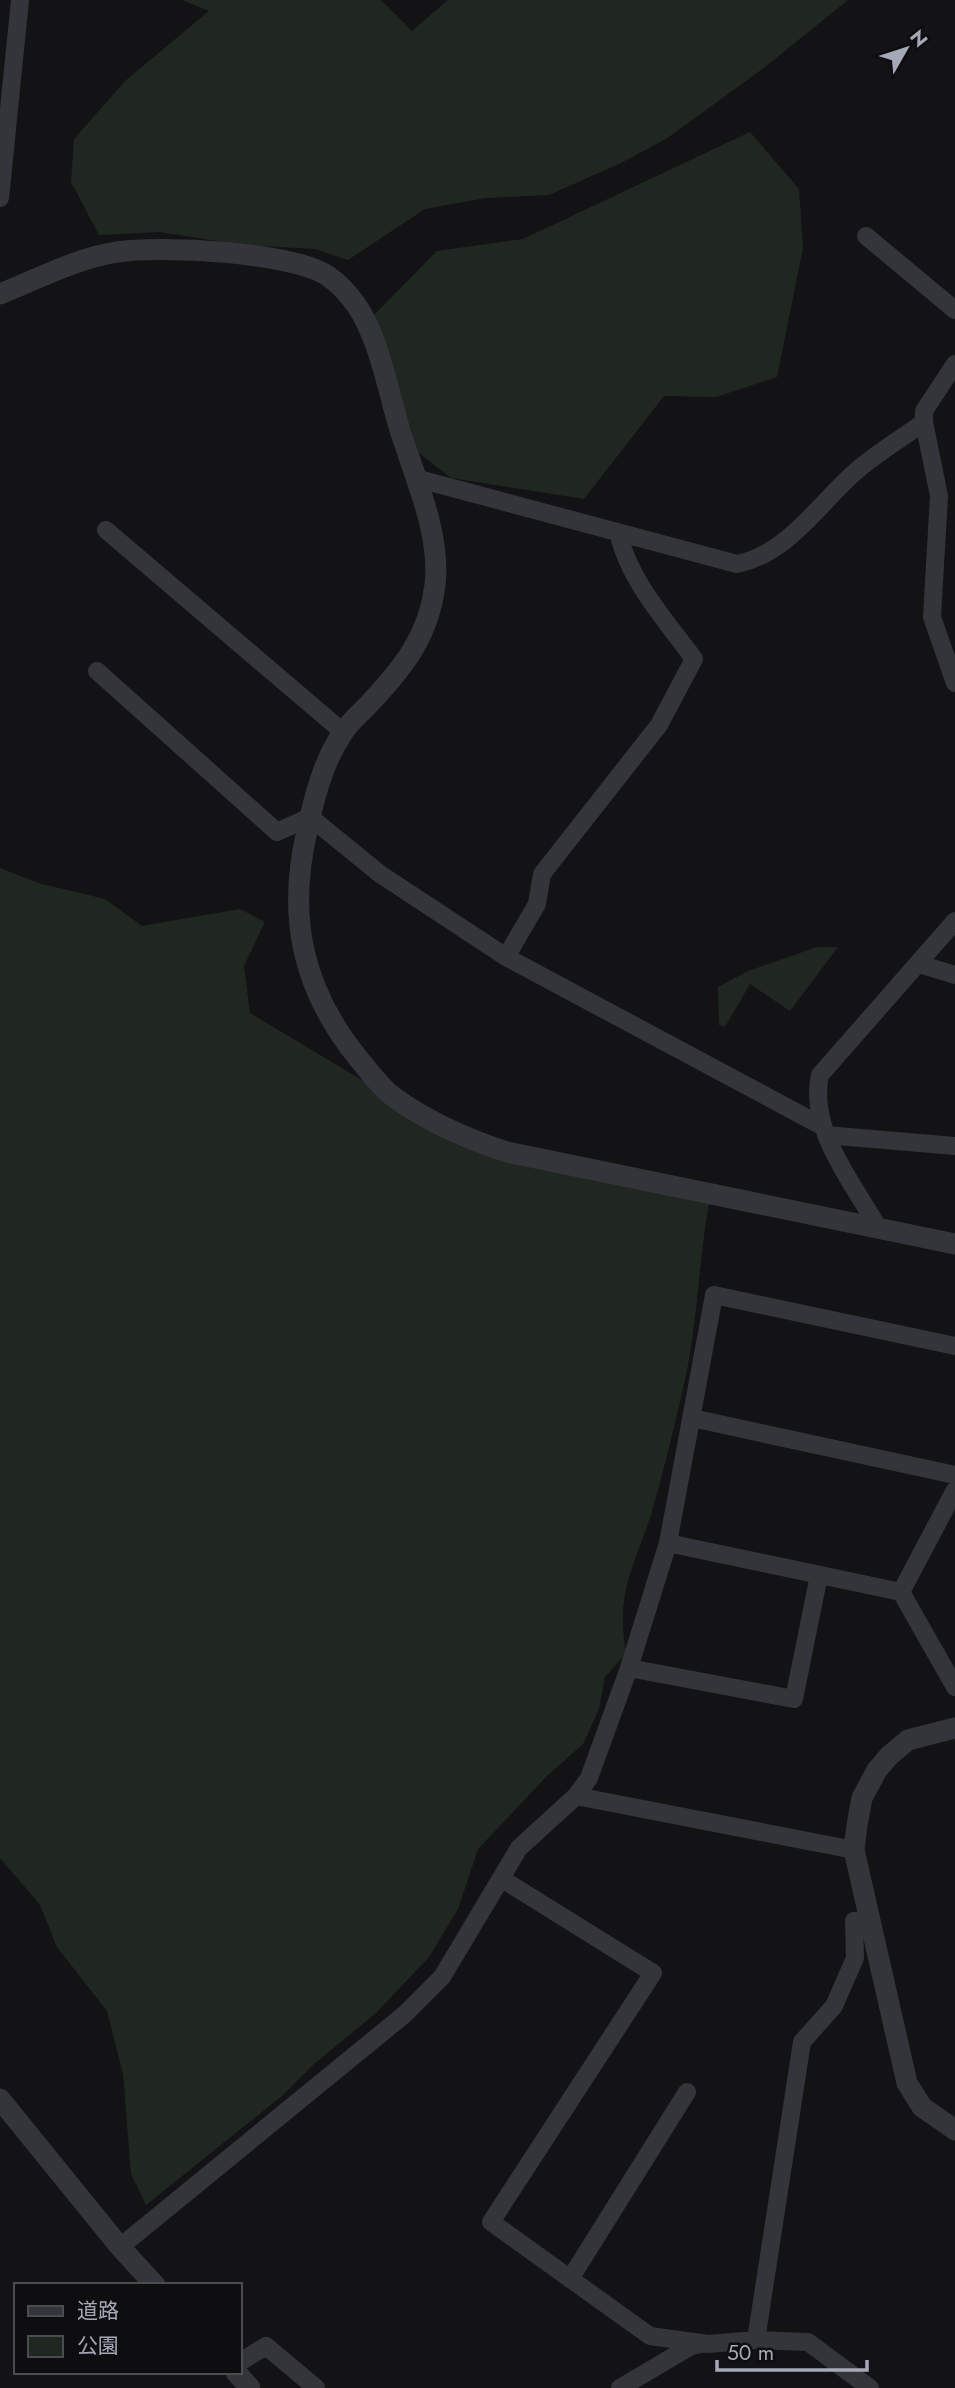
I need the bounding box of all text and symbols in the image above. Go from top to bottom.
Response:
north arrow [871,14,941,84]
text: N [904,24,934,53]
legend [14,2283,242,2374]
text: 道路 [77,2296,119,2326]
scale bar [717,2328,867,2372]
text: 公園 [77,2331,119,2361]
text: 50 m [727,2338,774,2368]

